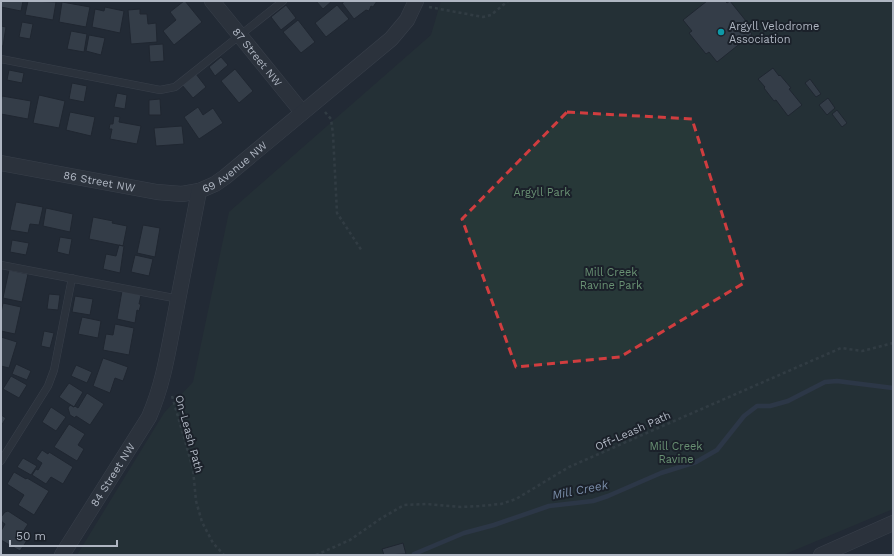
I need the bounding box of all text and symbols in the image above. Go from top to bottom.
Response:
place label: Argyll Velodrome Association [729,20,819,46]
street label: 87 Street NW [230,25,285,89]
marker: Argyll Velodrome Association [716,27,726,37]
street label: 69 Avenue NW [200,138,270,195]
street label: 86 Street NW [62,168,137,194]
park label: Argyll Park [514,186,570,199]
park label: Mill Creek Ravine Park [580,266,642,292]
street label: On-Leash Path [172,394,206,474]
street label: Off-Leash Path [593,409,673,453]
street label: 84 Street NW [88,440,138,509]
park label: Mill Creek Ravine [649,440,703,466]
water label: Mill Creek [551,478,610,502]
scale bar [10,522,117,548]
text: 50 m [16,529,46,543]

